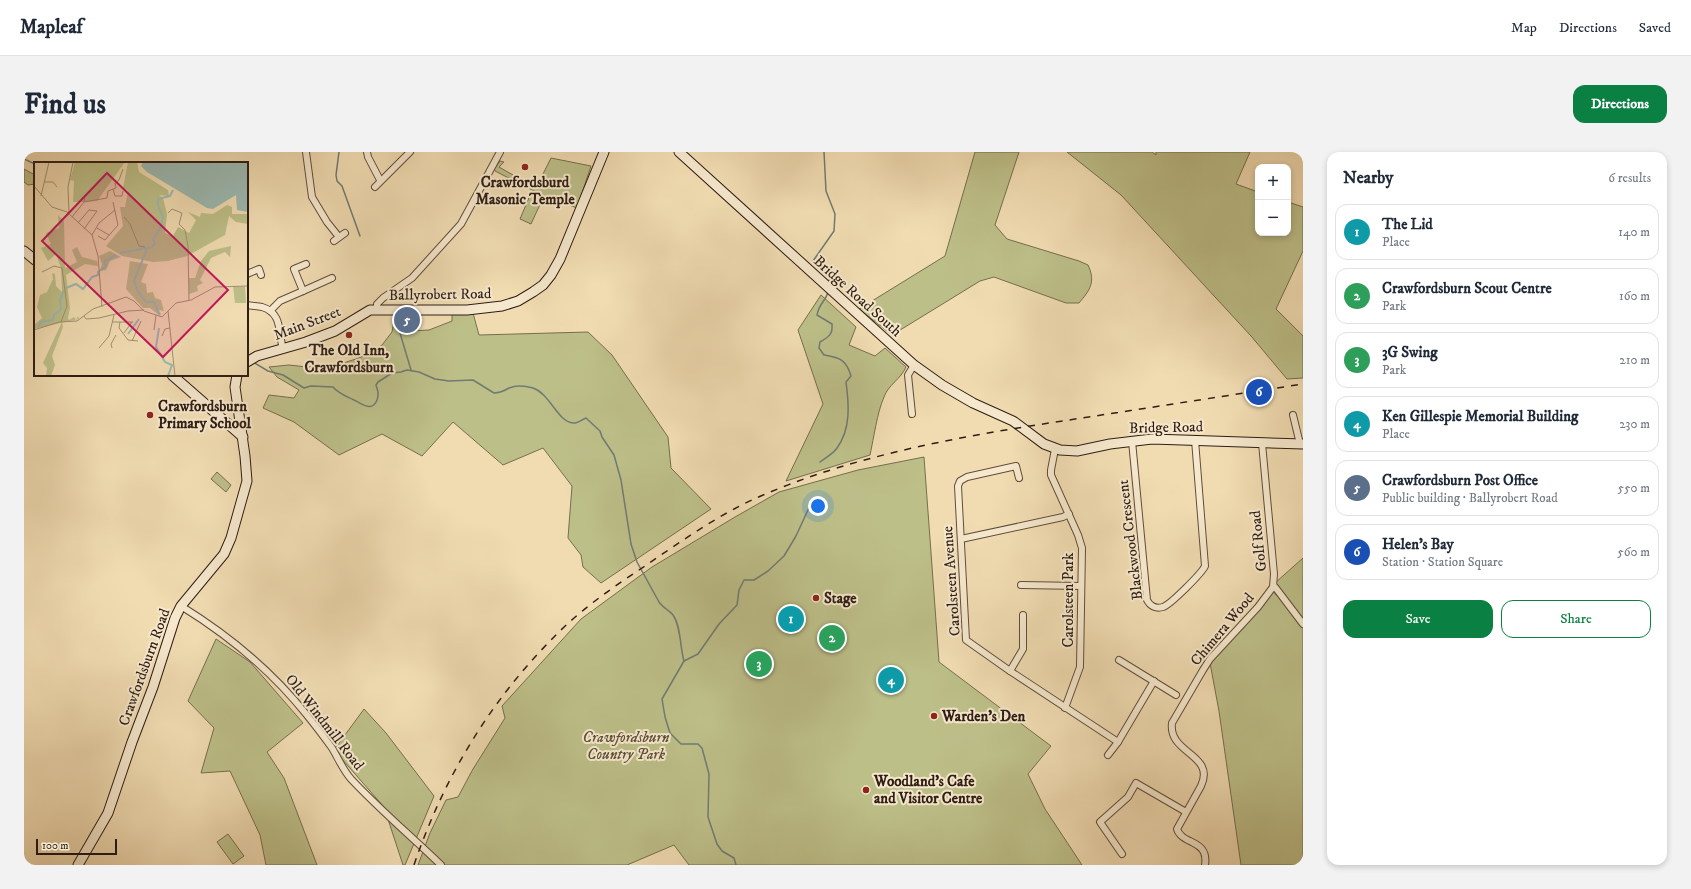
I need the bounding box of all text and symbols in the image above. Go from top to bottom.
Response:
text: Mapleaf [20,16,83,39]
text: Map [1511,19,1537,37]
text: Directions [1559,19,1617,37]
text: Saved [1639,19,1671,37]
button: Directions [1573,85,1667,123]
text: Find us [24,87,106,122]
inset map [34,162,248,376]
marker: Crawfordsburd Masonic Temple [520,162,530,172]
map controls [1255,164,1291,236]
button: + [1255,164,1291,200]
text: Nearby [1343,167,1393,189]
text: 6 results [1608,170,1651,186]
place label: Crawfordsburd Masonic Temple [475,173,575,209]
button: − [1255,200,1291,236]
text: The Lid [1382,215,1433,234]
text: 1 [1355,224,1359,240]
text: 140 m [1618,224,1650,240]
text: Place [1382,234,1410,250]
street label: Bridge Road South [810,252,906,341]
text: Crawfordsburn Scout Centre [1382,279,1552,298]
street label: Ballyrobert Road [389,284,492,305]
text: 2 [1354,288,1360,304]
text: 160 m [1619,288,1650,304]
text: Park [1382,298,1406,314]
street label: Main Street [271,302,344,345]
pin: 5 [394,305,420,335]
marker: The Old Inn, Crawfordsburn [344,330,354,340]
place label: The Old Inn, Crawfordsburn [304,341,394,377]
text: 3G Swing [1382,343,1438,362]
text: 3 [1355,352,1359,368]
text: 210 m [1619,352,1650,368]
text: Park [1382,362,1406,378]
pin: 6 [1246,377,1272,407]
place label: Crawfordsburn Primary School [158,397,251,433]
text: Ken Gillespie Memorial Building [1382,407,1578,426]
marker: Crawfordsburn Primary School [145,410,155,420]
text: 4 [1353,416,1361,432]
text: 230 m [1619,416,1650,432]
street label: Bridge Road [1129,417,1204,438]
text: Place [1382,426,1410,442]
text: Crawfordsburn Post Office [1382,471,1538,490]
street label: Blackwood Crescent [1114,479,1147,601]
text: 5 [1354,480,1360,496]
text: 550 m [1618,480,1650,496]
text: Public building · Ballyrobert Road [1382,490,1558,506]
your location [808,496,828,516]
street label: Golf Road [1246,509,1271,572]
street label: Carolsteen Avenue [938,525,965,637]
text: Helen's Bay [1382,535,1454,554]
text: 6 [1354,544,1360,560]
text: 560 m [1617,544,1650,560]
street label: Carolsteen Park [1059,552,1078,647]
text: Station · Station Square [1382,554,1503,570]
place label: Stage [824,589,857,608]
street label: Chimera Wood [1186,589,1259,670]
marker: Stage [811,593,821,603]
button: Save [1343,600,1493,638]
button: Share [1501,600,1651,638]
pin: 1 [778,604,804,634]
street label: Crawfordsburn Road [114,606,175,728]
pin: 2 [819,623,845,653]
pin: 3 [746,649,772,679]
pin: 4 [878,665,904,695]
street label: Old Windmill Road [281,670,368,775]
place label: Warden's Den [941,707,1025,726]
marker: Warden's Den [929,711,939,721]
park label: Crawfordsburn Country Park [583,728,670,764]
place label: Woodland's Cafe and Visitor Centre [873,772,983,808]
marker: Woodland's Cafe and Visitor Centre [861,785,871,795]
scale bar [36,837,117,856]
text: 100 m [42,839,68,853]

